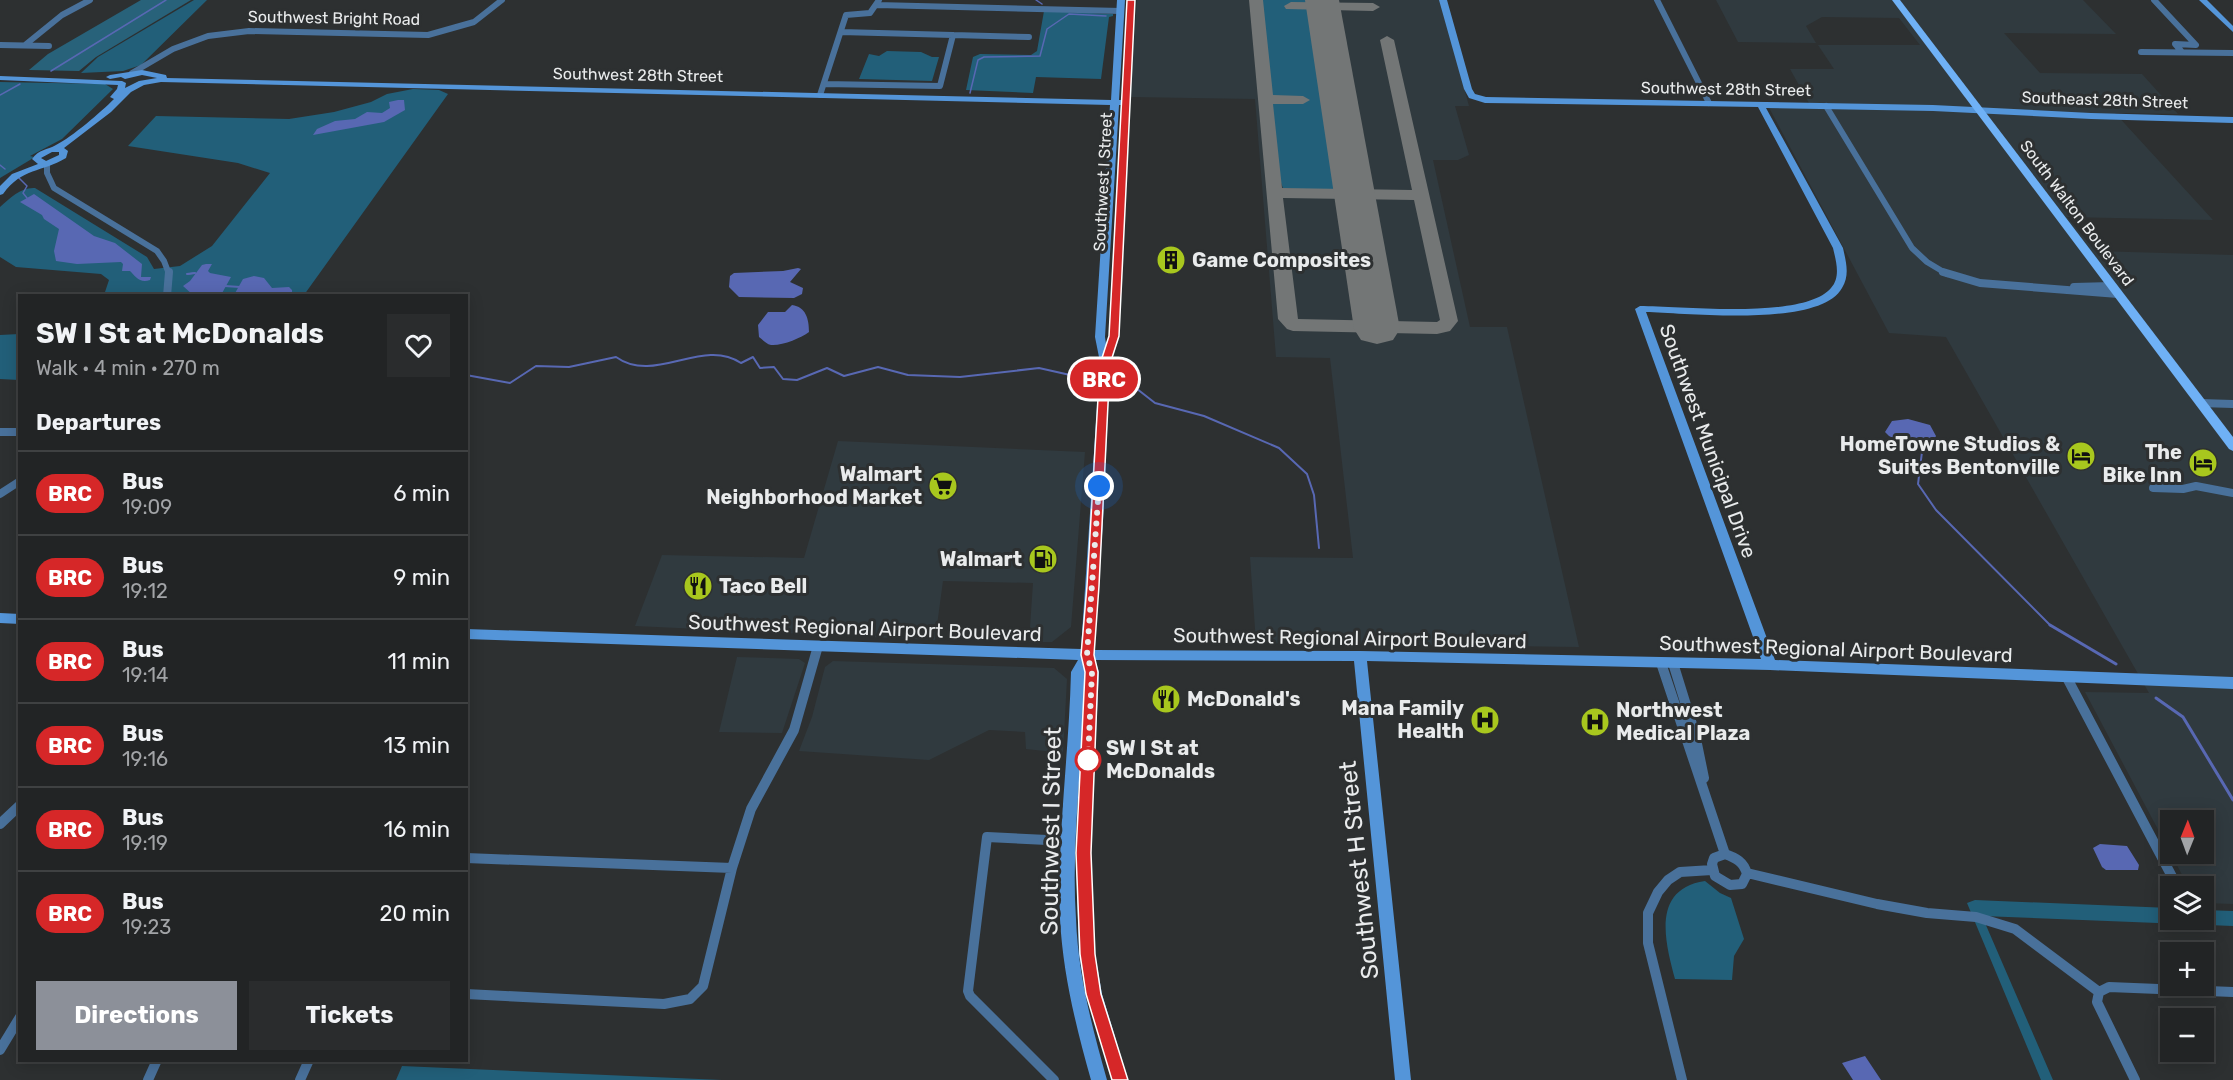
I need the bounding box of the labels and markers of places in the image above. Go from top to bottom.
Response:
building icon: Game Composites [1155,244,1187,276]
place label: Game Composites [1192,248,1371,272]
place label: HomeTowne Studios & Suites Bentonville [1840,432,2060,479]
hotel icon: HomeTowne Studios & Suites Bentonville [2065,440,2097,472]
place label: The Bike Inn [2103,440,2182,487]
hotel icon: The Bike Inn [2187,447,2219,479]
place label: Walmart Neighborhood Market [706,462,922,509]
supermarket icon: Walmart Neighborhood Market [927,470,959,502]
fuel station icon: Walmart [1027,543,1059,575]
place label: Walmart [940,547,1022,571]
restaurant icon: Taco Bell [682,570,714,602]
place label: Taco Bell [719,574,807,598]
restaurant icon: McDonald's [1150,683,1182,715]
place label: McDonald's [1187,687,1300,711]
place label: Mana Family Health [1341,696,1464,743]
place label: Northwest Medical Plaza [1616,698,1750,745]
hospital icon: Mana Family Health [1469,704,1501,736]
hospital icon: Northwest Medical Plaza [1579,706,1611,738]
place label: SW I St at McDonalds [1106,736,1215,783]
marker: SW I St at McDonalds [1075,747,1101,773]

